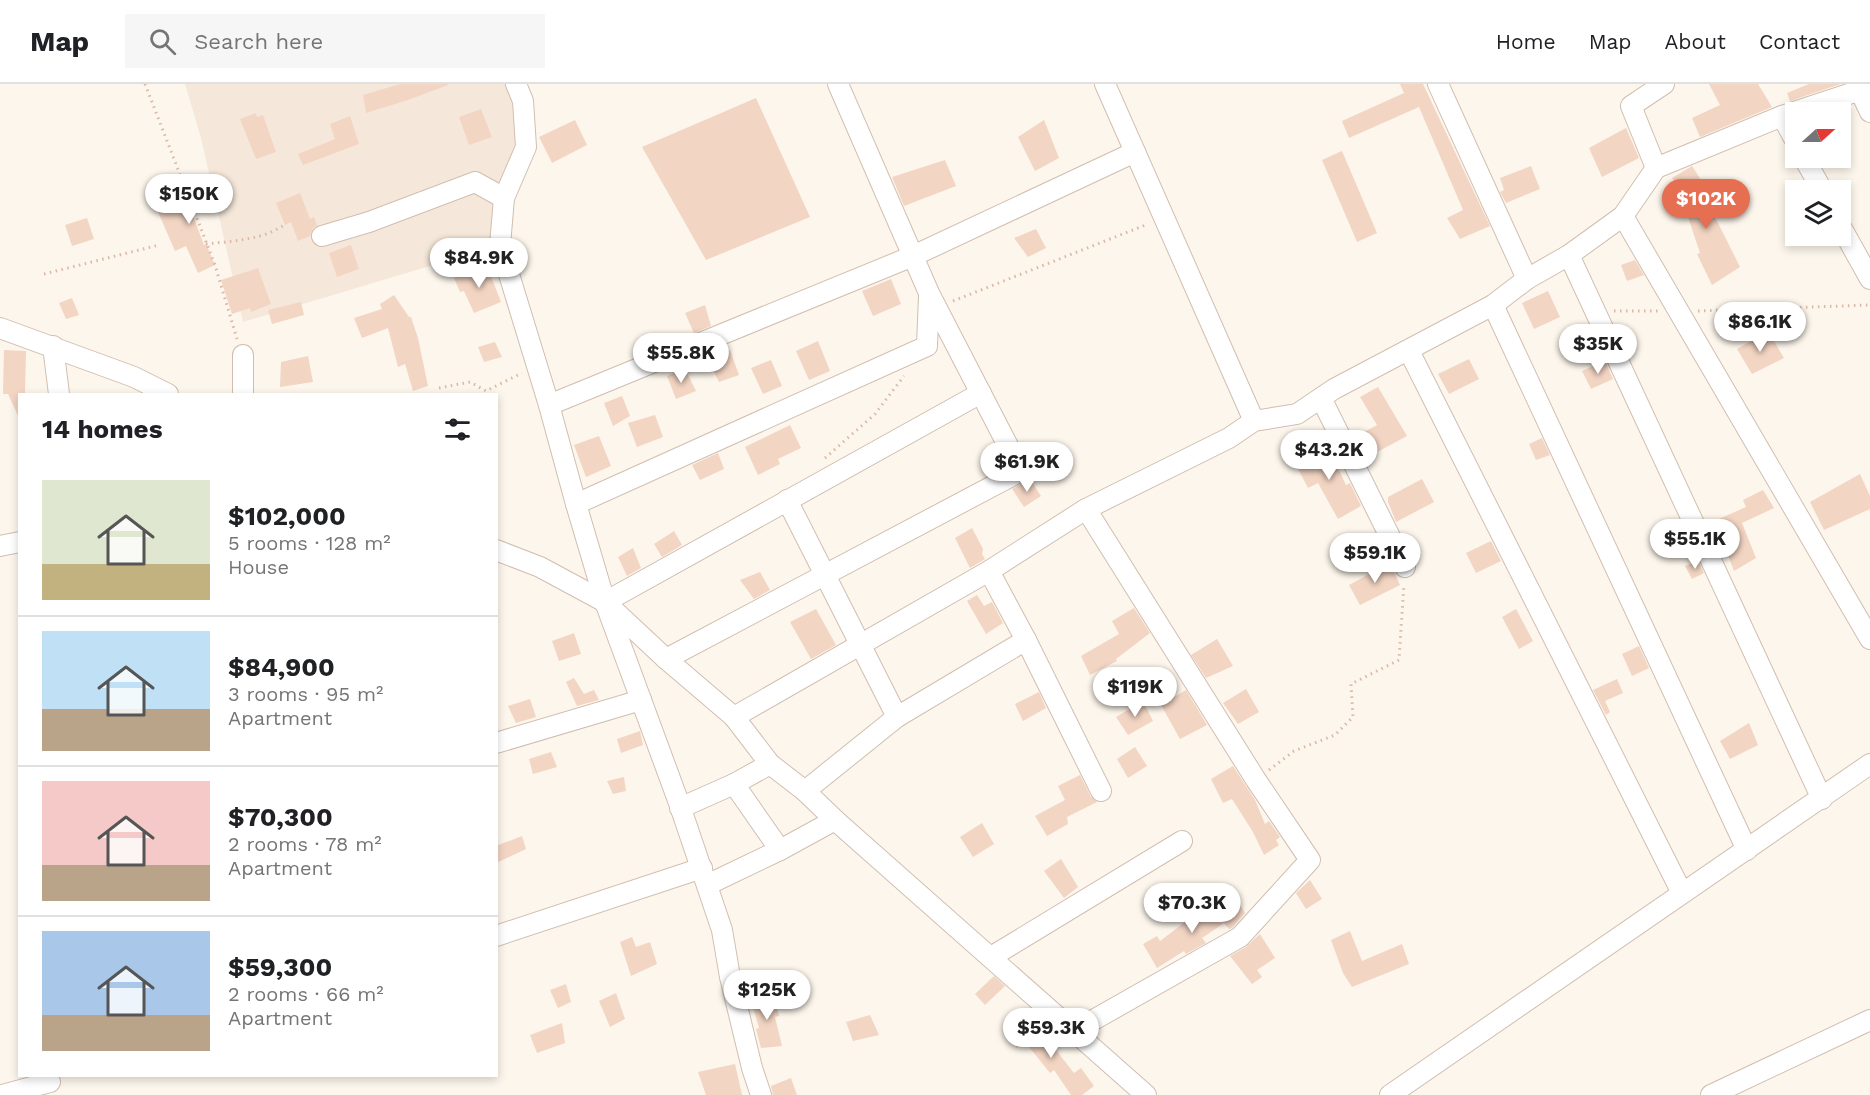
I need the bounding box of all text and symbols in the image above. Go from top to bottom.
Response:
search box [125,14,545,68]
text: Map [30,25,89,58]
icon: search [146,25,179,58]
text: Search here [194,29,323,54]
text: Home [1496,29,1556,54]
text: Map [1589,29,1632,54]
text: About [1665,29,1726,54]
text: Contact [1759,29,1840,54]
north arrow [1785,102,1851,168]
map controls [1785,102,1851,246]
pin: $150K [147,174,231,225]
pin: $102K [1664,179,1748,230]
button: layers [1785,180,1851,246]
text: $150K [159,181,219,205]
text: $102K [1676,186,1736,210]
pin: $84.9K [430,238,528,289]
text: $84.9K [444,245,514,269]
pin: $86.1K [1711,302,1809,353]
text: $86.1K [1728,309,1792,333]
pin: $35K [1562,324,1634,375]
text: $35K [1573,331,1623,355]
pin: $55.8K [632,333,730,384]
text: $55.8K [647,340,715,364]
icon: filters [441,413,474,446]
text: 14 homes [42,414,163,444]
pin: $43.2K [1280,430,1378,481]
text: $43.2K [1294,437,1364,461]
pin: $61.9K [978,442,1076,493]
text: $61.9K [994,449,1060,473]
text: $102,000 [228,501,346,531]
icon: home [90,504,162,576]
pin: $55.1K [1646,519,1744,570]
text: $55.1K [1664,526,1726,550]
text: 5 rooms · 128 m² [228,531,391,555]
pin: $59.1K [1326,533,1424,584]
text: $59.1K [1344,540,1406,564]
text: House [228,555,289,579]
text: $84,900 [228,652,335,682]
icon: home [90,655,162,727]
pin: $119K [1093,667,1177,718]
text: $119K [1107,674,1163,698]
text: 3 rooms · 95 m² [228,682,383,706]
text: Apartment [228,706,332,730]
text: $70,300 [228,802,333,832]
icon: home [90,805,162,877]
text: 2 rooms · 78 m² [228,832,382,856]
text: Apartment [228,856,332,880]
pin: $70.3K [1143,883,1241,934]
text: $70.3K [1158,890,1226,914]
text: $59,300 [228,952,332,982]
icon: home [90,955,162,1027]
pin: $125K [725,970,809,1021]
text: $125K [738,977,796,1001]
text: 2 rooms · 66 m² [228,982,384,1006]
text: Apartment [228,1006,332,1030]
pin: $59.3K [1002,1008,1100,1059]
text: $59.3K [1017,1015,1085,1039]

